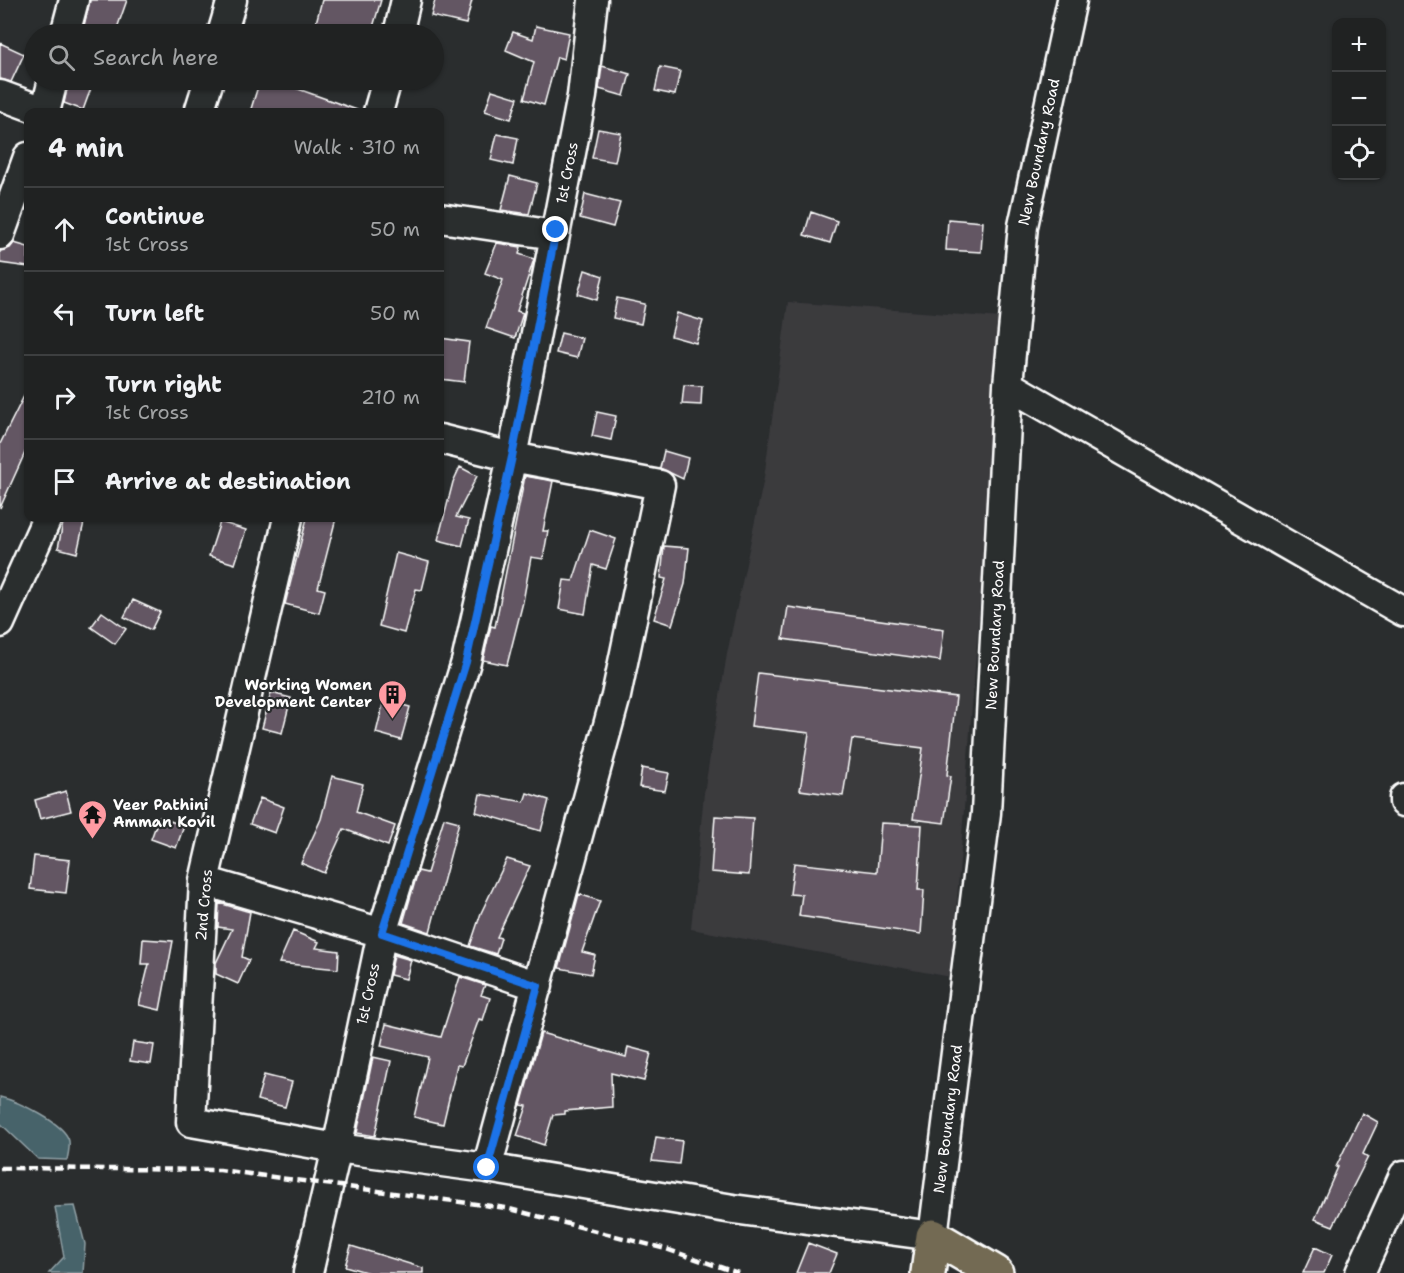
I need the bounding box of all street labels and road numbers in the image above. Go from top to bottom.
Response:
street label: New Boundary Road [1014,76,1064,227]
street label: 1st Cross [551,140,583,206]
street label: New Boundary Road [981,559,1009,710]
street label: 2nd Cross [191,868,217,942]
street label: 1st Cross [352,961,384,1027]
street label: New Boundary Road [929,1043,967,1195]

